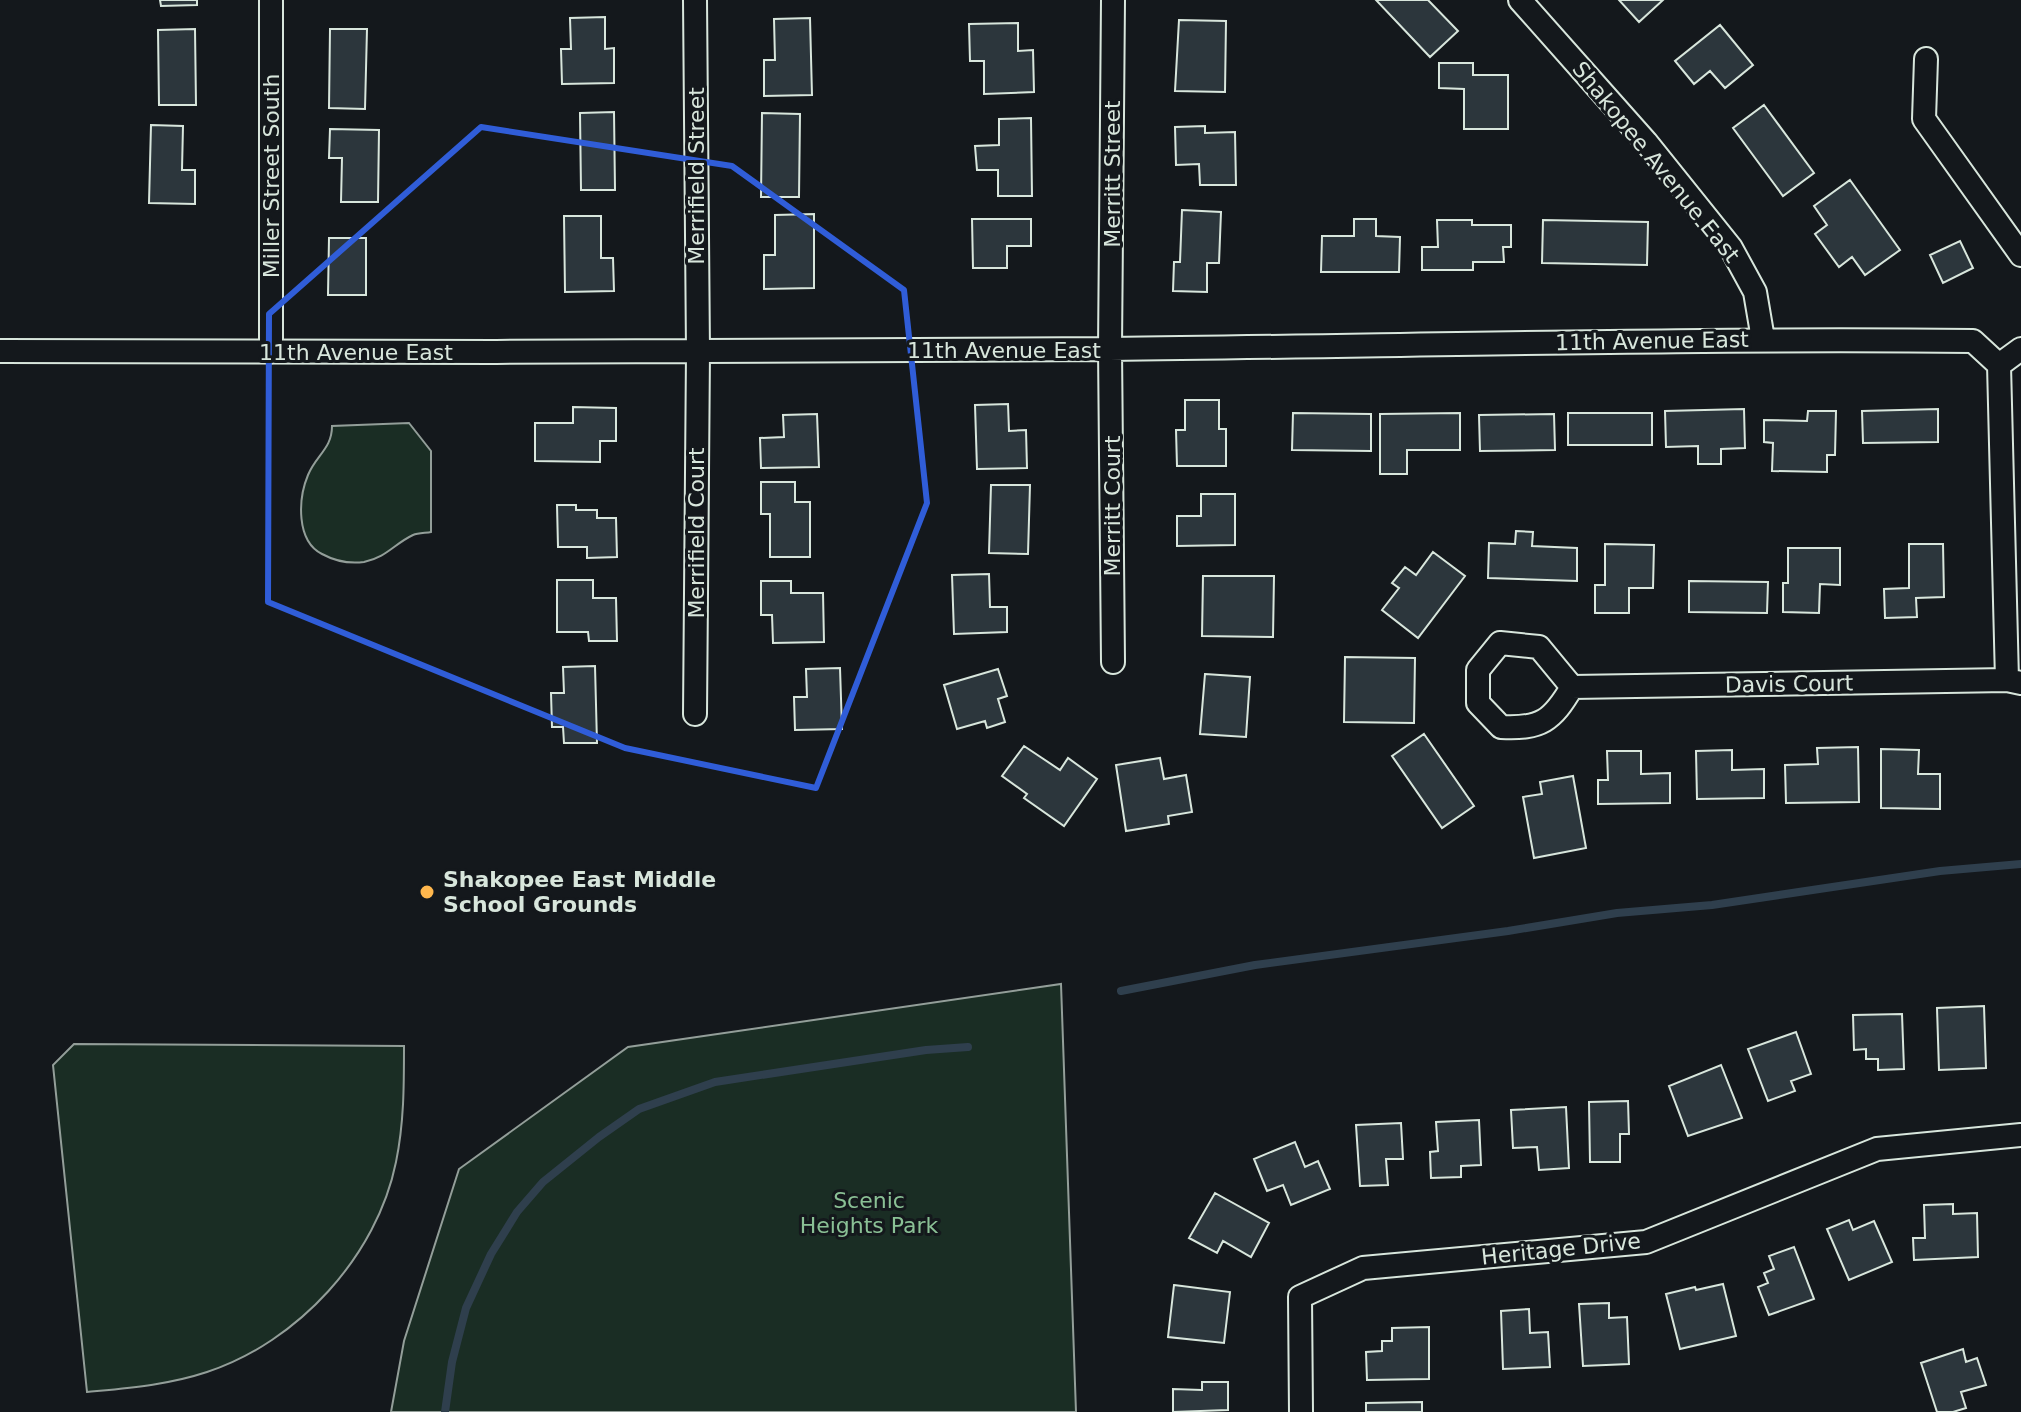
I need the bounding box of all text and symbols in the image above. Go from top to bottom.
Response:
street label: Shakopee Avenue East [1567,57,1745,268]
street label: Miller Street South [259,74,284,278]
street label: Merrifield Street [684,87,709,265]
street label: Merritt Street [1100,100,1125,248]
street label: 11th Avenue East [1555,327,1749,355]
street label: 11th Avenue East [907,338,1101,363]
street label: 11th Avenue East [259,340,453,365]
street label: Merritt Court [1100,435,1125,577]
street label: Merrifield Court [684,447,709,619]
street label: Davis Court [1725,670,1854,698]
place label: Shakopee East Middle School Grounds [443,867,716,917]
marker: Shakopee East Middle School Grounds [418,883,436,901]
park label: Scenic Heights Park [800,1188,939,1238]
street label: Heritage Drive [1480,1228,1642,1270]

